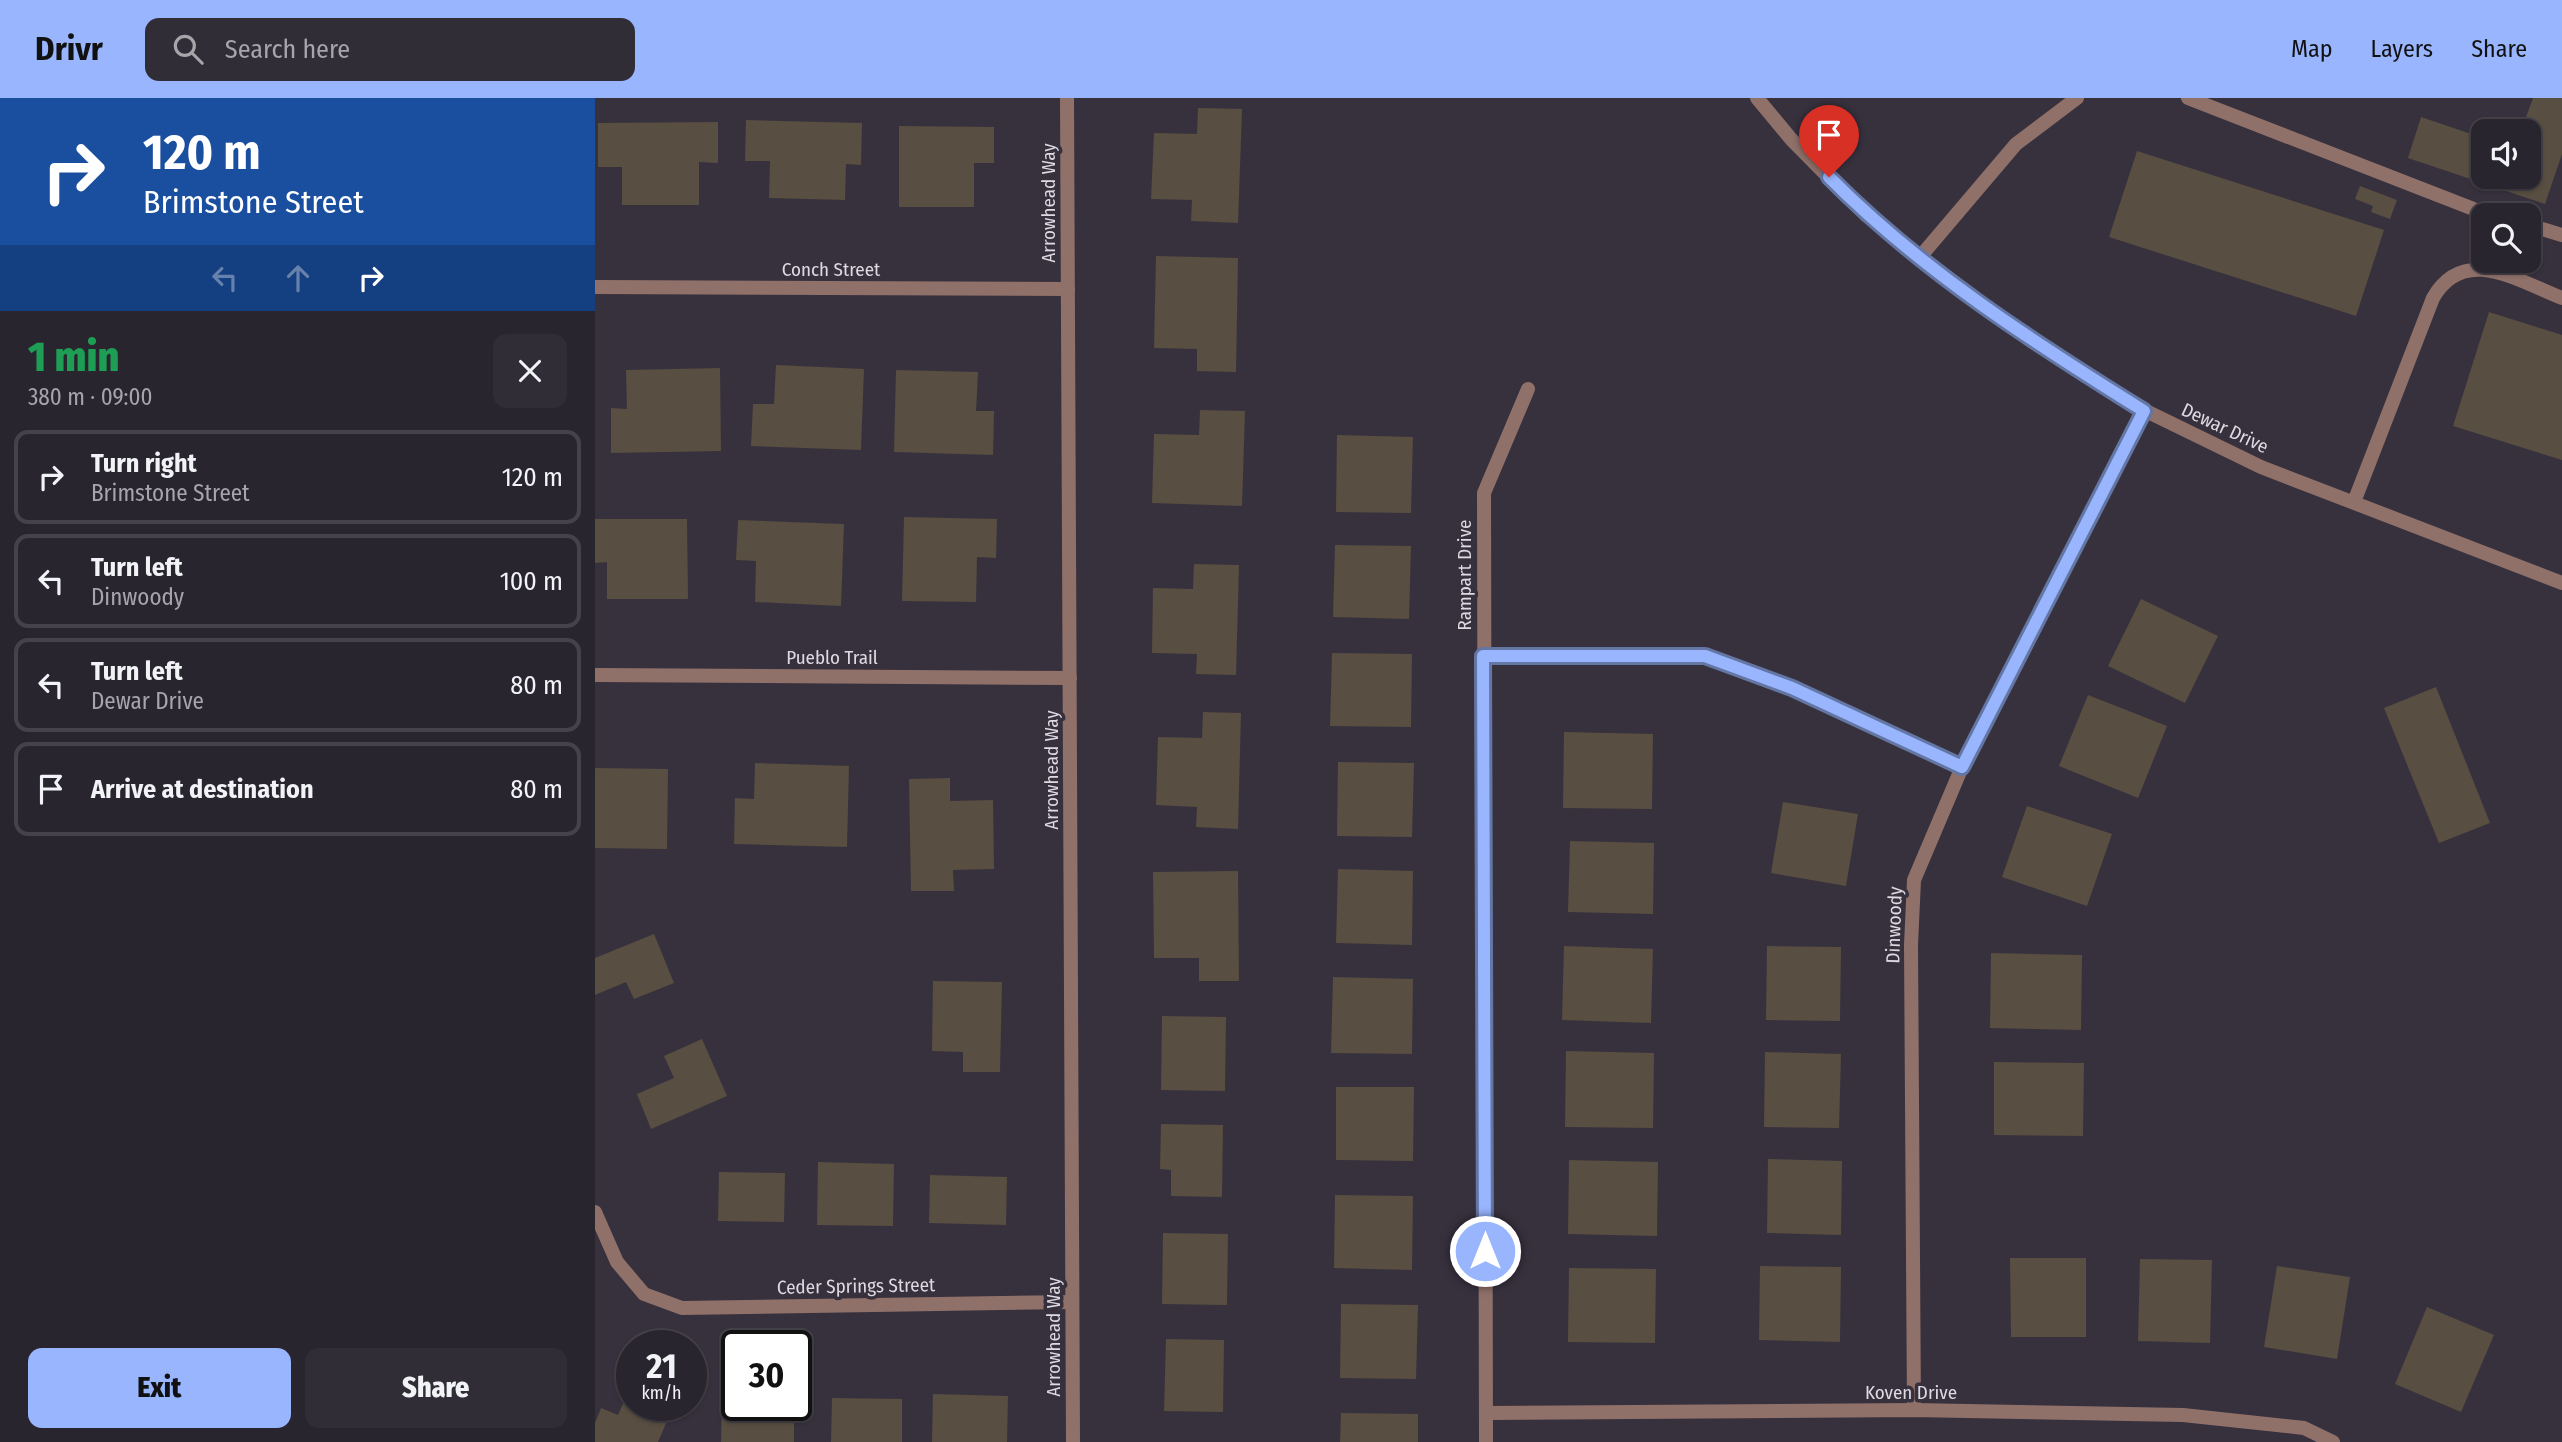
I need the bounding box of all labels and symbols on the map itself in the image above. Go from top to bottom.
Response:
pin [1799,105,1859,177]
street label: Arrowhead Way [1037,143,1060,263]
street label: Conch Street [782,258,881,281]
street label: Dewar Drive [2178,398,2272,458]
street label: Rampart Drive [1453,520,1476,630]
street label: Pueblo Trail [786,646,878,669]
street label: Arrowhead Way [1040,710,1063,830]
street label: Dinwoody [1881,886,1907,964]
position arrow [1448,1214,1522,1288]
street label: Ceder Springs Street [777,1273,936,1299]
street label: Arrowhead Way [1042,1277,1065,1397]
speed limit sign: 30 [721,1330,812,1421]
street label: Koven Drive [1865,1381,1957,1404]

